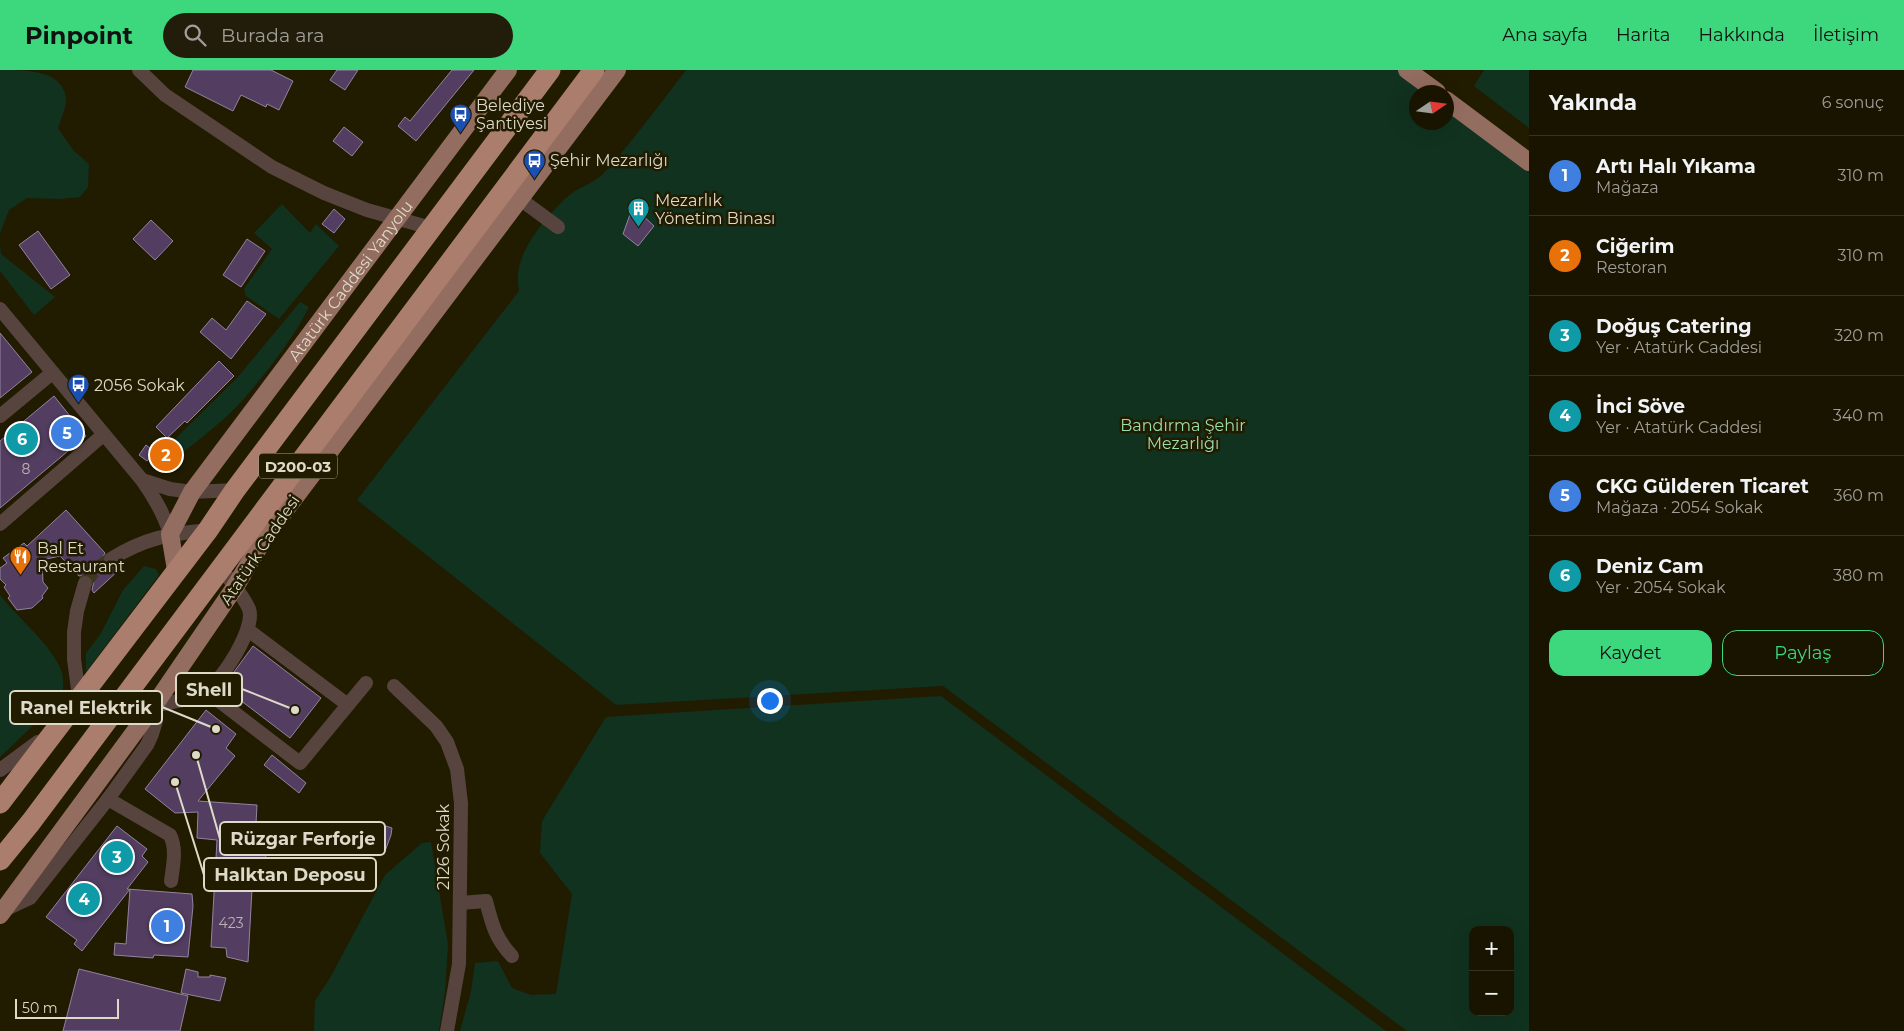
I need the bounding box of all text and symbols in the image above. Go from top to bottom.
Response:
search box [163,13,513,58]
text: Pinpoint [25,21,133,50]
icon: search [181,21,209,49]
text: Burada ara [221,24,324,47]
text: Ana sayfa [1502,24,1588,46]
text: Harita [1616,24,1670,46]
text: Hakkında [1698,24,1785,46]
text: İletişim [1813,24,1879,46]
north arrow [1409,85,1454,130]
text: Yakında [1549,90,1637,115]
text: 6 sonuç [1822,93,1884,112]
place label: Belediye Şantiyesi [476,96,547,133]
bus stop icon: Belediye Şantiyesi [448,102,472,133]
bus stop icon: Şehir Mezarlığı [522,148,546,179]
place label: Şehir Mezarlığı [550,151,668,170]
text: Artı Halı Yıkama [1596,155,1756,178]
text: 1 [1562,166,1568,185]
text: 310 m [1837,166,1884,185]
text: Mağaza [1596,178,1659,197]
place label: Mezarlık Yönetim Binası [655,191,775,228]
street label: Atatürk Caddesi Yanyolu [284,197,416,365]
building icon: Mezarlık Yönetim Binası [627,197,651,228]
text: Ciğerim [1596,235,1675,258]
text: 2 [1560,246,1570,265]
text: 310 m [1837,246,1884,265]
text: Restoran [1596,258,1667,277]
text: Doğuş Catering [1596,315,1752,338]
text: 3 [1560,326,1570,345]
text: 320 m [1834,326,1884,345]
text: Yer · Atatürk Caddesi [1596,338,1762,357]
bus stop icon: 2056 Sokak [66,373,90,404]
place label: 2056 Sokak [94,376,185,395]
text: İnci Söve [1596,395,1685,418]
text: 4 [1559,406,1571,425]
text: 340 m [1833,406,1884,425]
pin: 5 [51,414,83,452]
park label: Bandırma Şehir Mezarlığı [1120,416,1246,453]
text: Yer · Atatürk Caddesi [1596,418,1762,437]
pin: 6 [6,420,38,458]
pin: 2 [150,436,182,474]
road number: D200-03 [259,454,337,478]
house number: 8 [22,460,31,478]
text: CKG Gülderen Ticaret [1596,475,1809,498]
text: 5 [1560,486,1570,505]
text: 360 m [1833,486,1884,505]
street label: Atatürk Caddesi [216,491,304,609]
text: Mağaza · 2054 Sokak [1596,498,1763,517]
place label: Bal Et Restaurant [37,539,125,576]
restaurant icon: Bal Et Restaurant [9,545,33,576]
text: Deniz Cam [1596,555,1704,578]
text: 6 [1560,566,1570,585]
text: 380 m [1833,566,1884,585]
text: Yer · 2054 Sokak [1596,578,1725,597]
button: Kaydet [1549,630,1712,676]
button: Paylaş [1722,630,1884,676]
callout: Shell [176,673,242,706]
text: Shell [186,679,232,701]
your location [757,688,783,714]
callout: Ranel Elektrik [10,691,162,724]
text: Ranel Elektrik [20,697,152,719]
street label: 2126 Sokak [434,804,453,890]
callout: Rüzgar Ferforje [220,822,385,855]
text: Rüzgar Ferforje [230,828,376,850]
pin: 3 [101,838,133,876]
callout: Halktan Deposu [204,858,376,891]
text: Halktan Deposu [214,864,366,886]
pin: 4 [68,880,100,918]
pin: 1 [151,907,183,945]
house number: 423 [218,914,244,932]
map controls [1469,926,1514,1016]
button: + [1469,926,1514,971]
button: − [1469,971,1514,1016]
scale bar [15,996,119,1019]
text: 50 m [22,999,58,1017]

